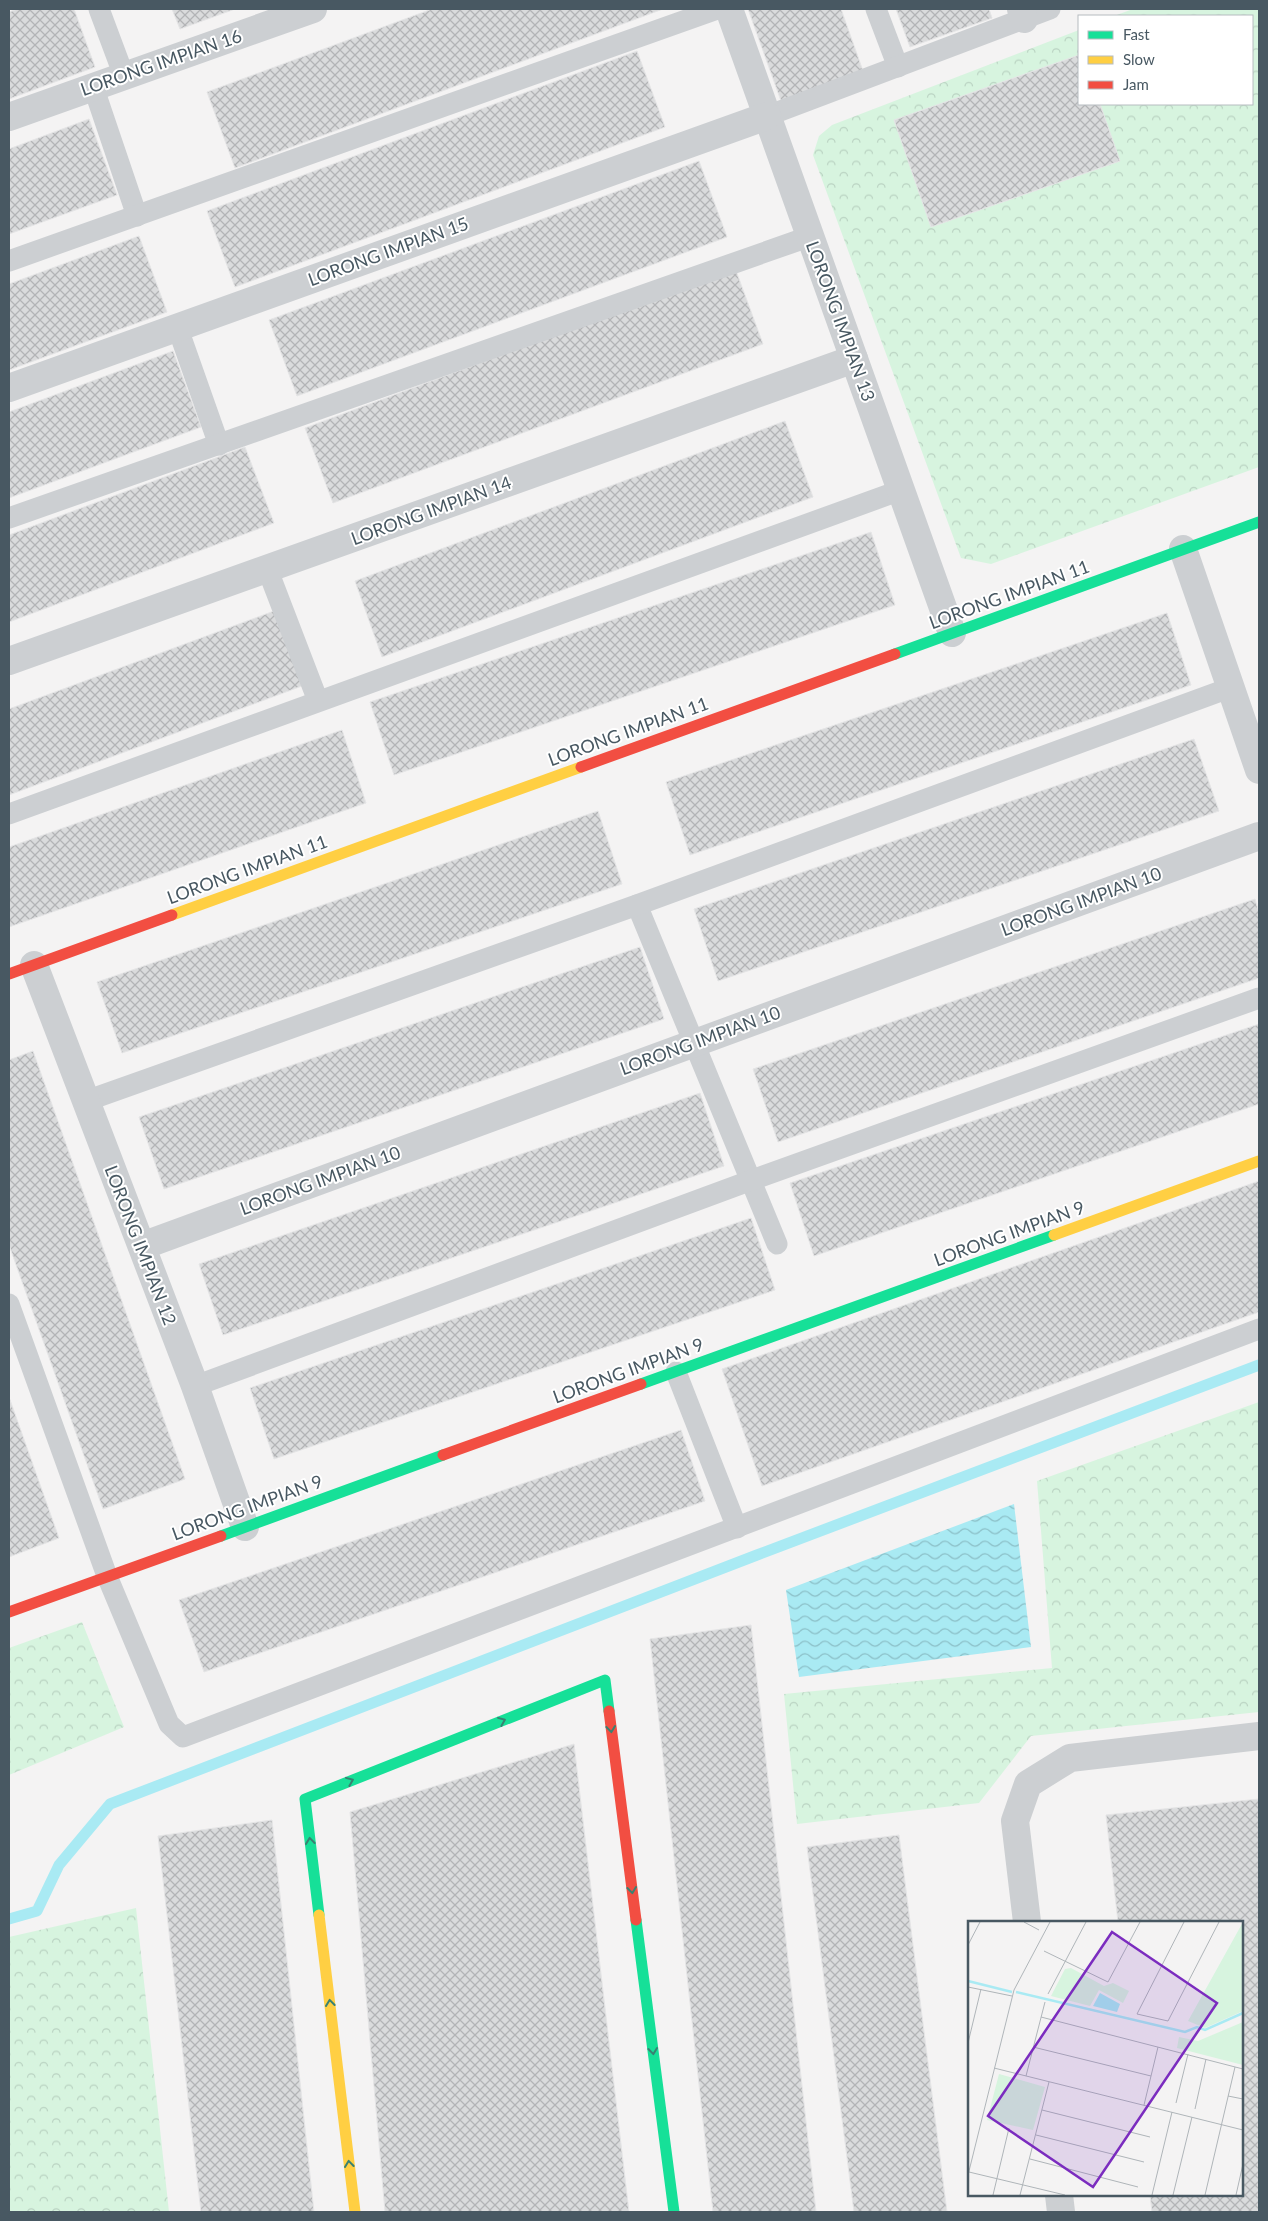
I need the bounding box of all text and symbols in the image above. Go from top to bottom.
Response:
legend [1078,15,1253,105]
street label: LORONG IMPIAN 16 [77,24,245,100]
text: Fast [1123,25,1150,43]
text: Slow [1123,50,1155,68]
text: Jam [1123,75,1149,93]
street label: LORONG IMPIAN 15 [305,212,471,290]
street label: LORONG IMPIAN 13 [802,238,880,404]
street label: LORONG IMPIAN 14 [348,471,514,549]
street label: LORONG IMPIAN 11 [926,555,1092,633]
street label: LORONG IMPIAN 11 [545,692,711,770]
street label: LORONG IMPIAN 11 [164,830,330,908]
street label: LORONG IMPIAN 10 [998,862,1164,940]
street label: LORONG IMPIAN 10 [617,1001,783,1079]
street label: LORONG IMPIAN 10 [237,1141,403,1219]
street label: LORONG IMPIAN 12 [100,1162,182,1328]
street label: LORONG IMPIAN 9 [931,1196,1087,1270]
street label: LORONG IMPIAN 9 [550,1333,706,1407]
street label: LORONG IMPIAN 9 [169,1470,325,1544]
one-way arrow [497,1717,505,1727]
one-way arrow [605,1725,616,1733]
one-way arrow [346,1777,354,1787]
one-way arrow [305,1837,316,1845]
one-way arrow [626,1886,637,1894]
inset map [968,1921,1243,2196]
one-way arrow [325,1998,336,2006]
one-way arrow [648,2047,658,2055]
one-way arrow [344,2160,355,2168]

